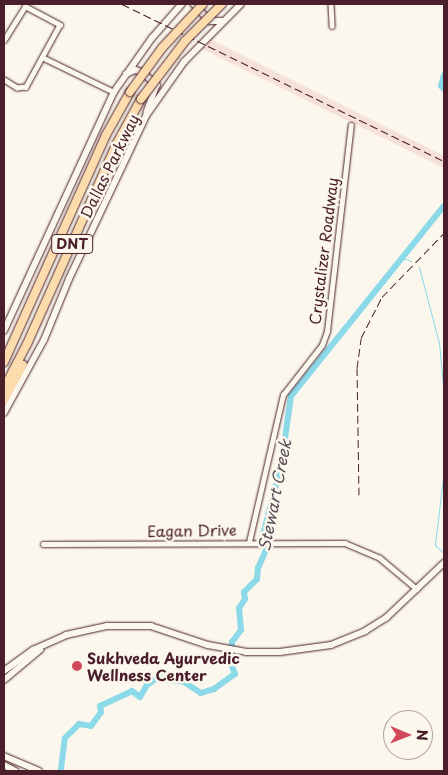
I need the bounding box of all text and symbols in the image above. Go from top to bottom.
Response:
street label: Dallas Parkway [76,110,142,222]
street label: Crystalizer Roadway [305,175,341,327]
road number: DNT [51,232,93,255]
water label: Stewart Creek [254,437,294,553]
street label: Eagan Drive [148,520,236,540]
place label: Sukhveda Ayurvedic Wellness Center [87,648,240,683]
marker: Sukhveda Ayurvedic Wellness Center [71,660,83,672]
north arrow [383,710,433,760]
text: N [412,730,433,741]

